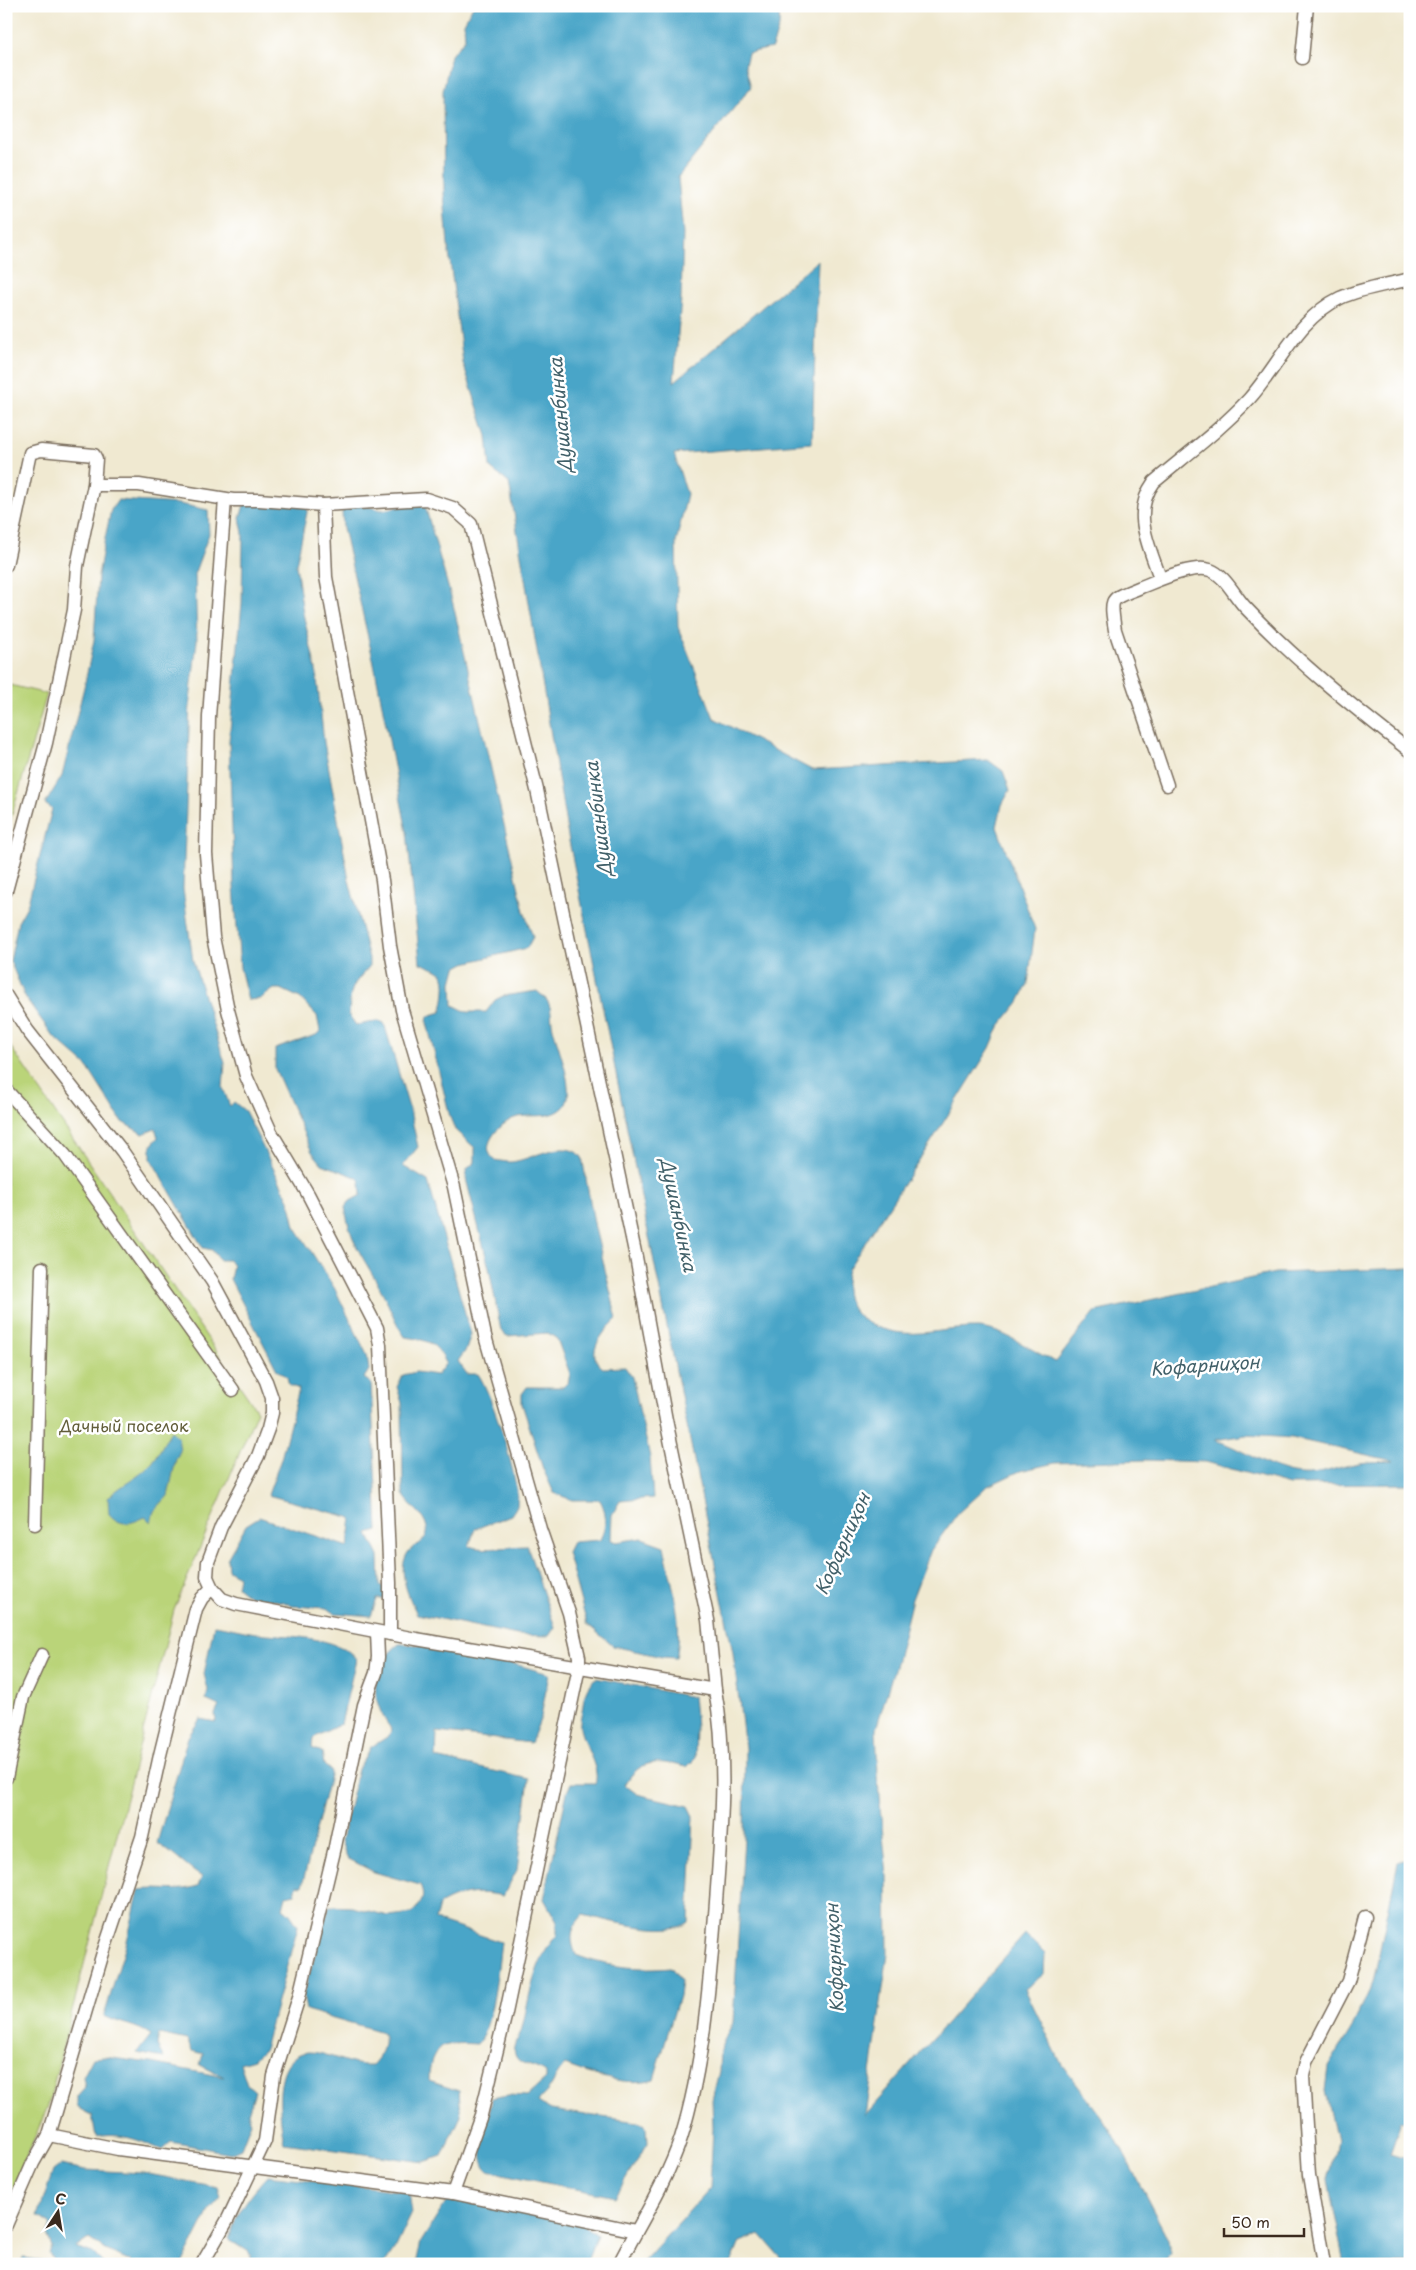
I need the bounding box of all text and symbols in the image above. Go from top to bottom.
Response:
water label: Душанбинка [541,356,578,476]
water label: Душанбинка [577,759,618,880]
water label: Душанбинка [654,1153,705,1275]
water label: Кофарниҳон [1150,1347,1262,1382]
park label: Дачный поселок [59,1413,189,1437]
water label: Кофарниҳон [807,1486,877,1599]
water label: Кофарниҳон [817,1901,850,2013]
text: С [53,2187,68,2210]
north arrow [32,2188,82,2238]
scale bar [1224,2205,1304,2237]
text: 50 m [1231,2210,1270,2233]

